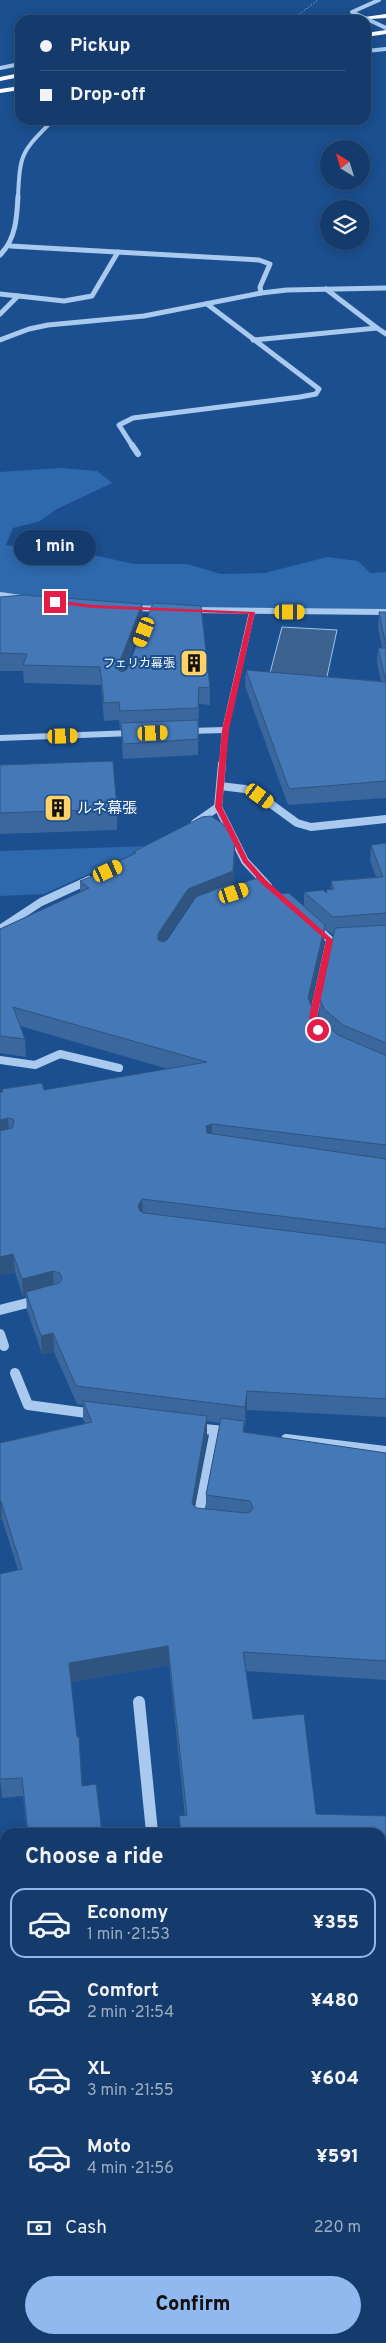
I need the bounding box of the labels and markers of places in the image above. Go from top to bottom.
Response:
building icon: フェリカ幕張 [179,648,209,678]
place label: フェリカ幕張 [103,656,175,672]
building icon: ルネ幕張 [43,793,73,823]
place label: ルネ幕張 [77,800,137,819]

